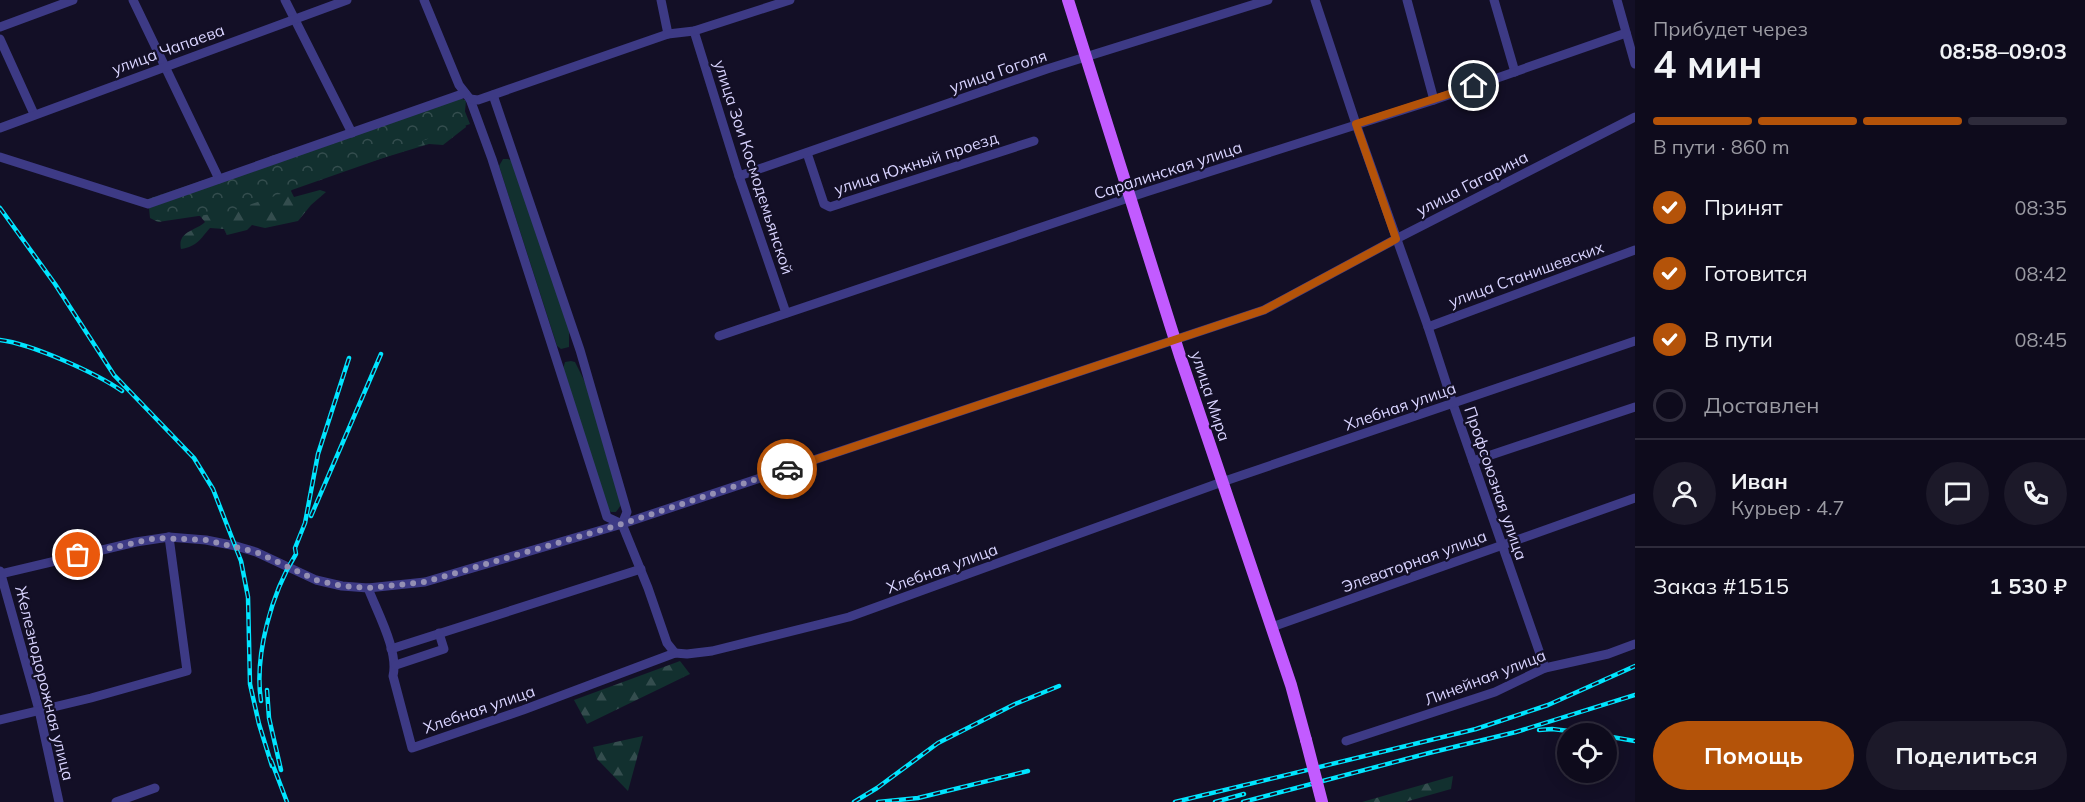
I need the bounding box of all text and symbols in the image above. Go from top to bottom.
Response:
text: Прибудет через [1653,16,1808,41]
street label: улица Чапаева [109,19,227,79]
text: 08:58–09:03 [1939,37,2067,65]
text: 4 мин [1653,39,1762,88]
street label: улица Гоголя [947,45,1049,97]
street label: улица Зои Космодемьянской [710,57,798,277]
pin [1448,60,1499,111]
icon: home [1457,69,1490,102]
street label: улица Южный проезд [832,127,1001,199]
text: В пути · 860 m [1653,134,1789,159]
street label: Саралинская улица [1091,137,1245,203]
street label: улица Гагарина [1413,146,1531,220]
icon: check [1653,191,1686,224]
text: Принят [1704,193,1783,221]
text: 08:35 [2014,195,2067,220]
street label: улица Станишевских [1446,237,1607,311]
icon: check [1653,257,1686,290]
text: Готовится [1704,259,1808,287]
text: 08:42 [2014,261,2067,286]
icon: check [1653,323,1686,356]
text: В пути [1704,325,1773,353]
text: 08:45 [2014,327,2067,352]
street label: улица Мира [1187,348,1235,444]
street label: Хлебная улица [1341,378,1459,434]
text: Доставлен [1704,391,1820,419]
street label: Профсоюзная улица [1460,403,1532,563]
courier [757,439,817,499]
icon: car [771,453,804,486]
button: person [1653,462,1716,525]
button: chat [1926,462,1989,525]
button: phone [2004,462,2067,525]
text: Иван [1731,467,1788,495]
text: Курьер · 4.7 [1731,495,1845,520]
street label: Элеваторная улица [1339,525,1489,597]
pin [52,529,103,580]
icon: bag [61,538,94,571]
street label: Хлебная улица [884,539,1000,597]
text: Заказ #1515 [1653,572,1789,600]
text: 1 530 ₽ [1989,572,2067,600]
street label: Железнодорожная улица [11,584,79,782]
street label: Линейная улица [1421,645,1549,709]
street label: Хлебная улица [420,681,538,737]
button: Помощь [1653,721,1854,790]
button: Поделиться [1866,721,2067,790]
map controls [1557,723,1617,783]
button: locate [1557,723,1617,783]

